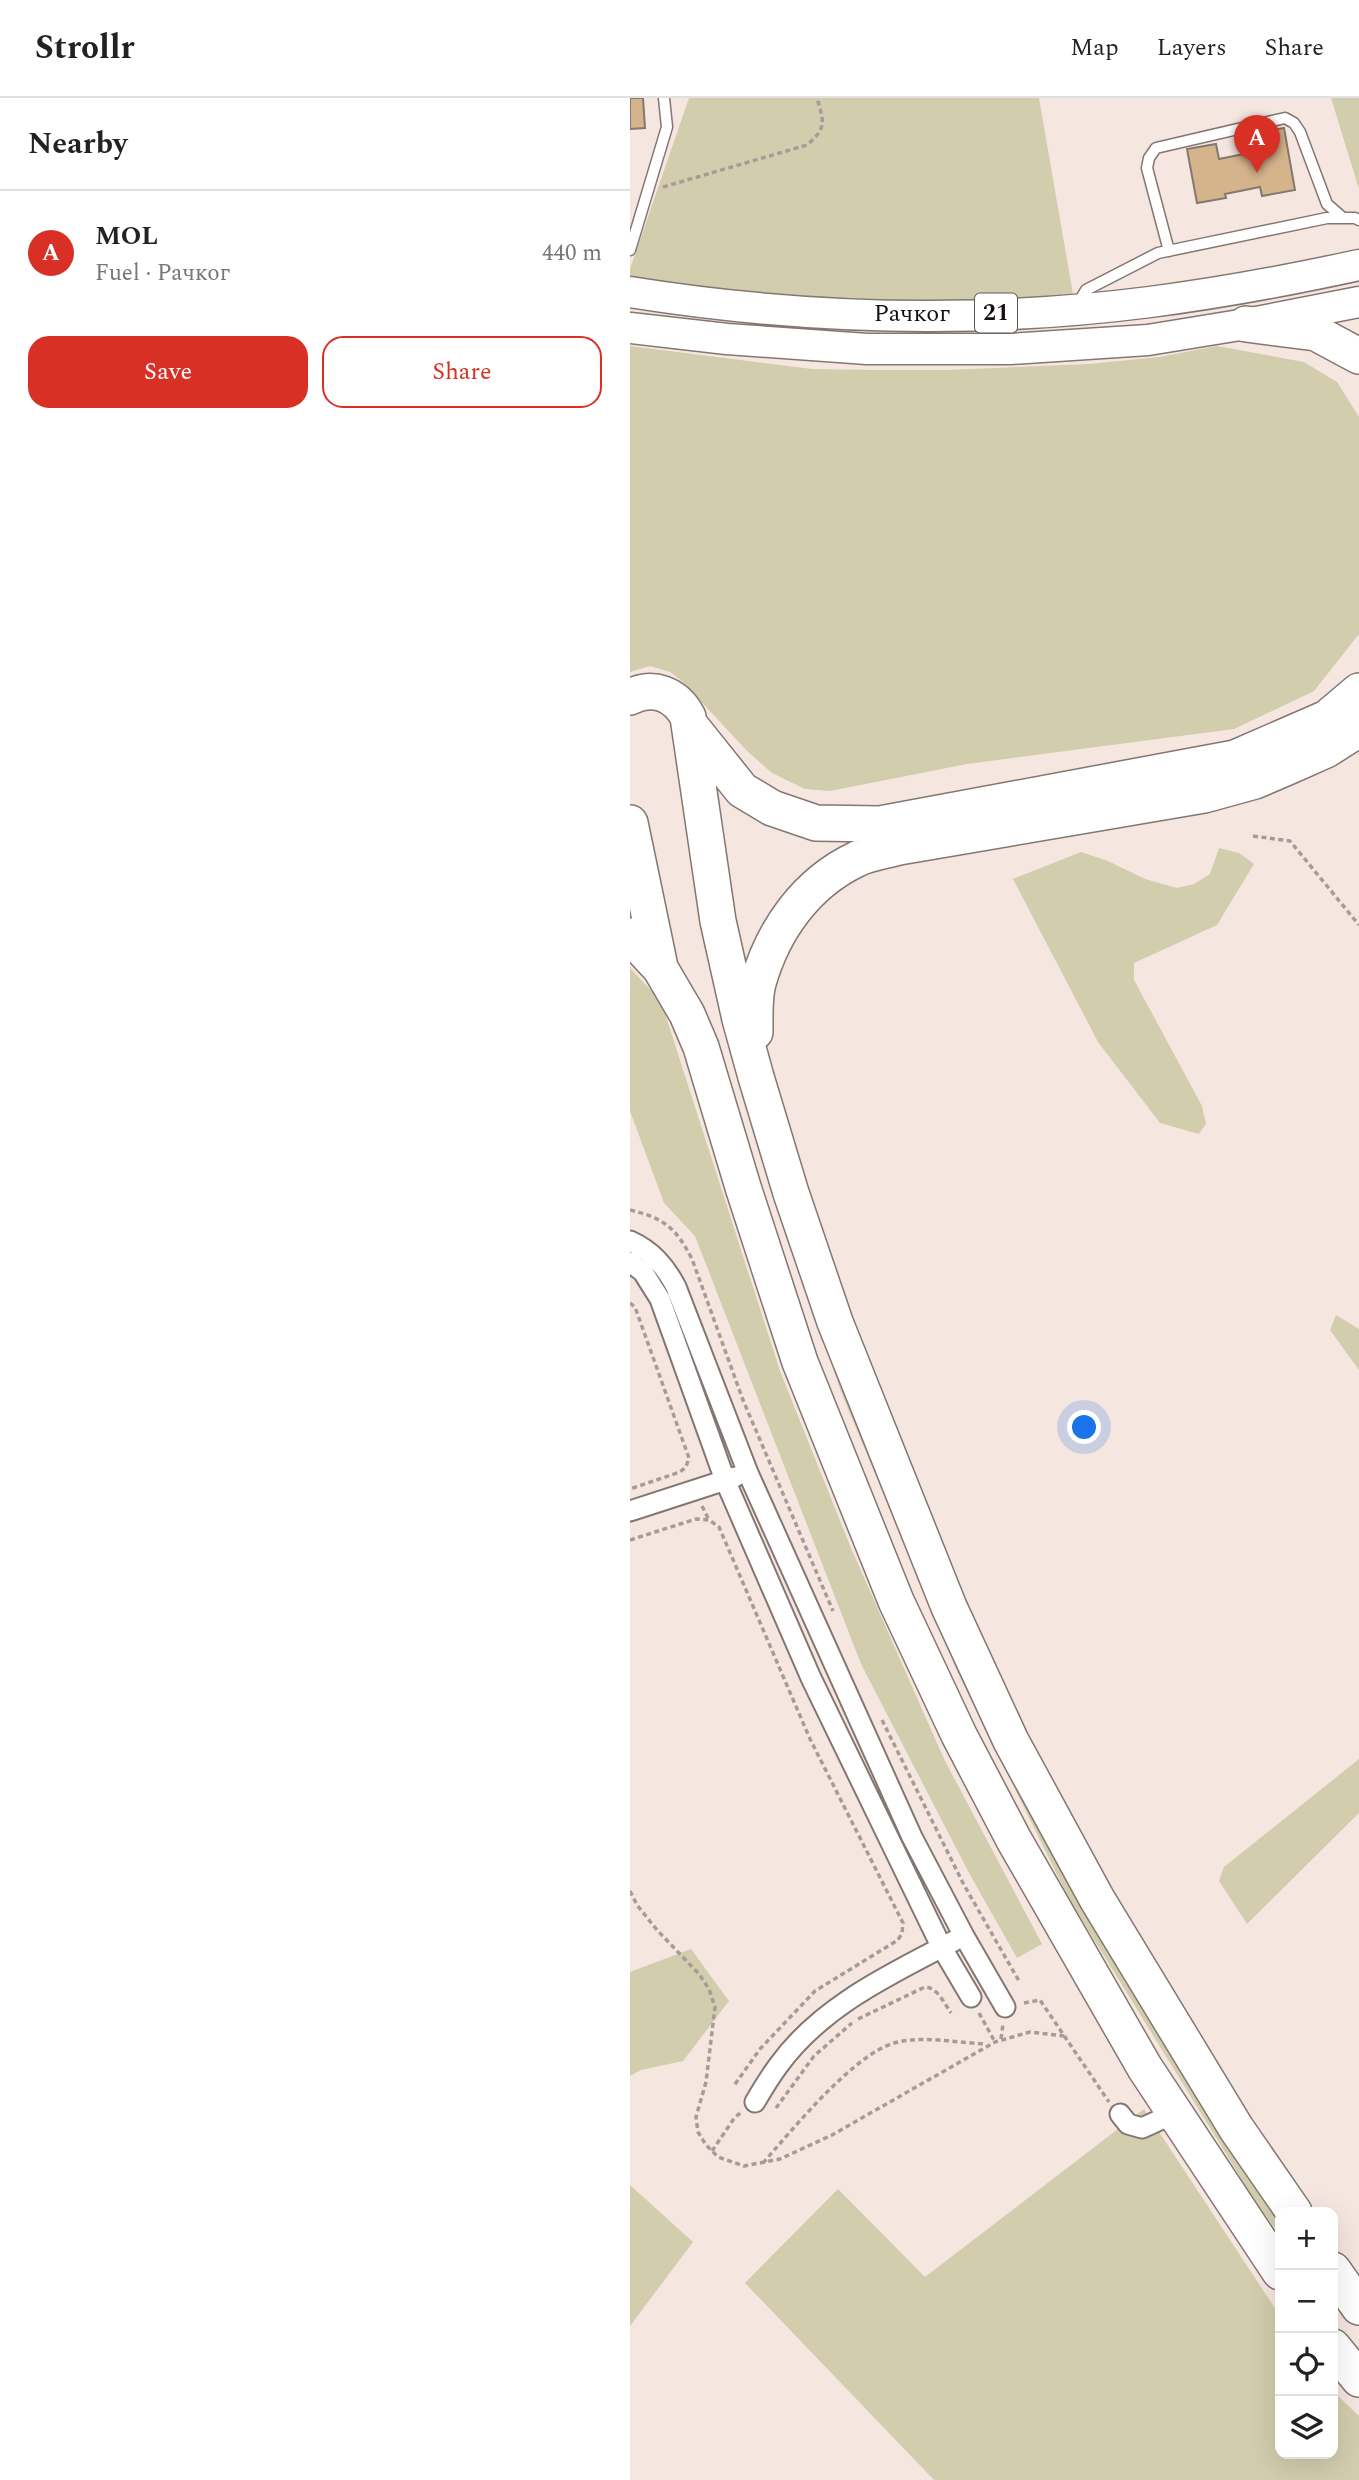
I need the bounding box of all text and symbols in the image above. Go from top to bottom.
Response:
text: Strollr [35,23,135,73]
text: Map [1070,30,1119,66]
text: Layers [1157,30,1227,66]
text: Share [1265,30,1324,66]
pin: A [1234,115,1280,173]
text: Nearby [28,121,127,167]
text: MOL [95,216,158,256]
text: A [42,236,60,271]
text: 440 m [542,236,602,271]
text: Fuel · Рачког [95,256,230,291]
road number: 21 [975,294,1017,332]
street label: Рачког [874,296,950,332]
button: Save [28,336,308,408]
button: Share [322,336,602,408]
your location [1067,1410,1101,1444]
map controls [1275,2207,1338,2459]
button: + [1275,2207,1338,2270]
button: − [1275,2270,1338,2333]
button: locate [1275,2333,1338,2396]
button: layers [1275,2396,1338,2459]

